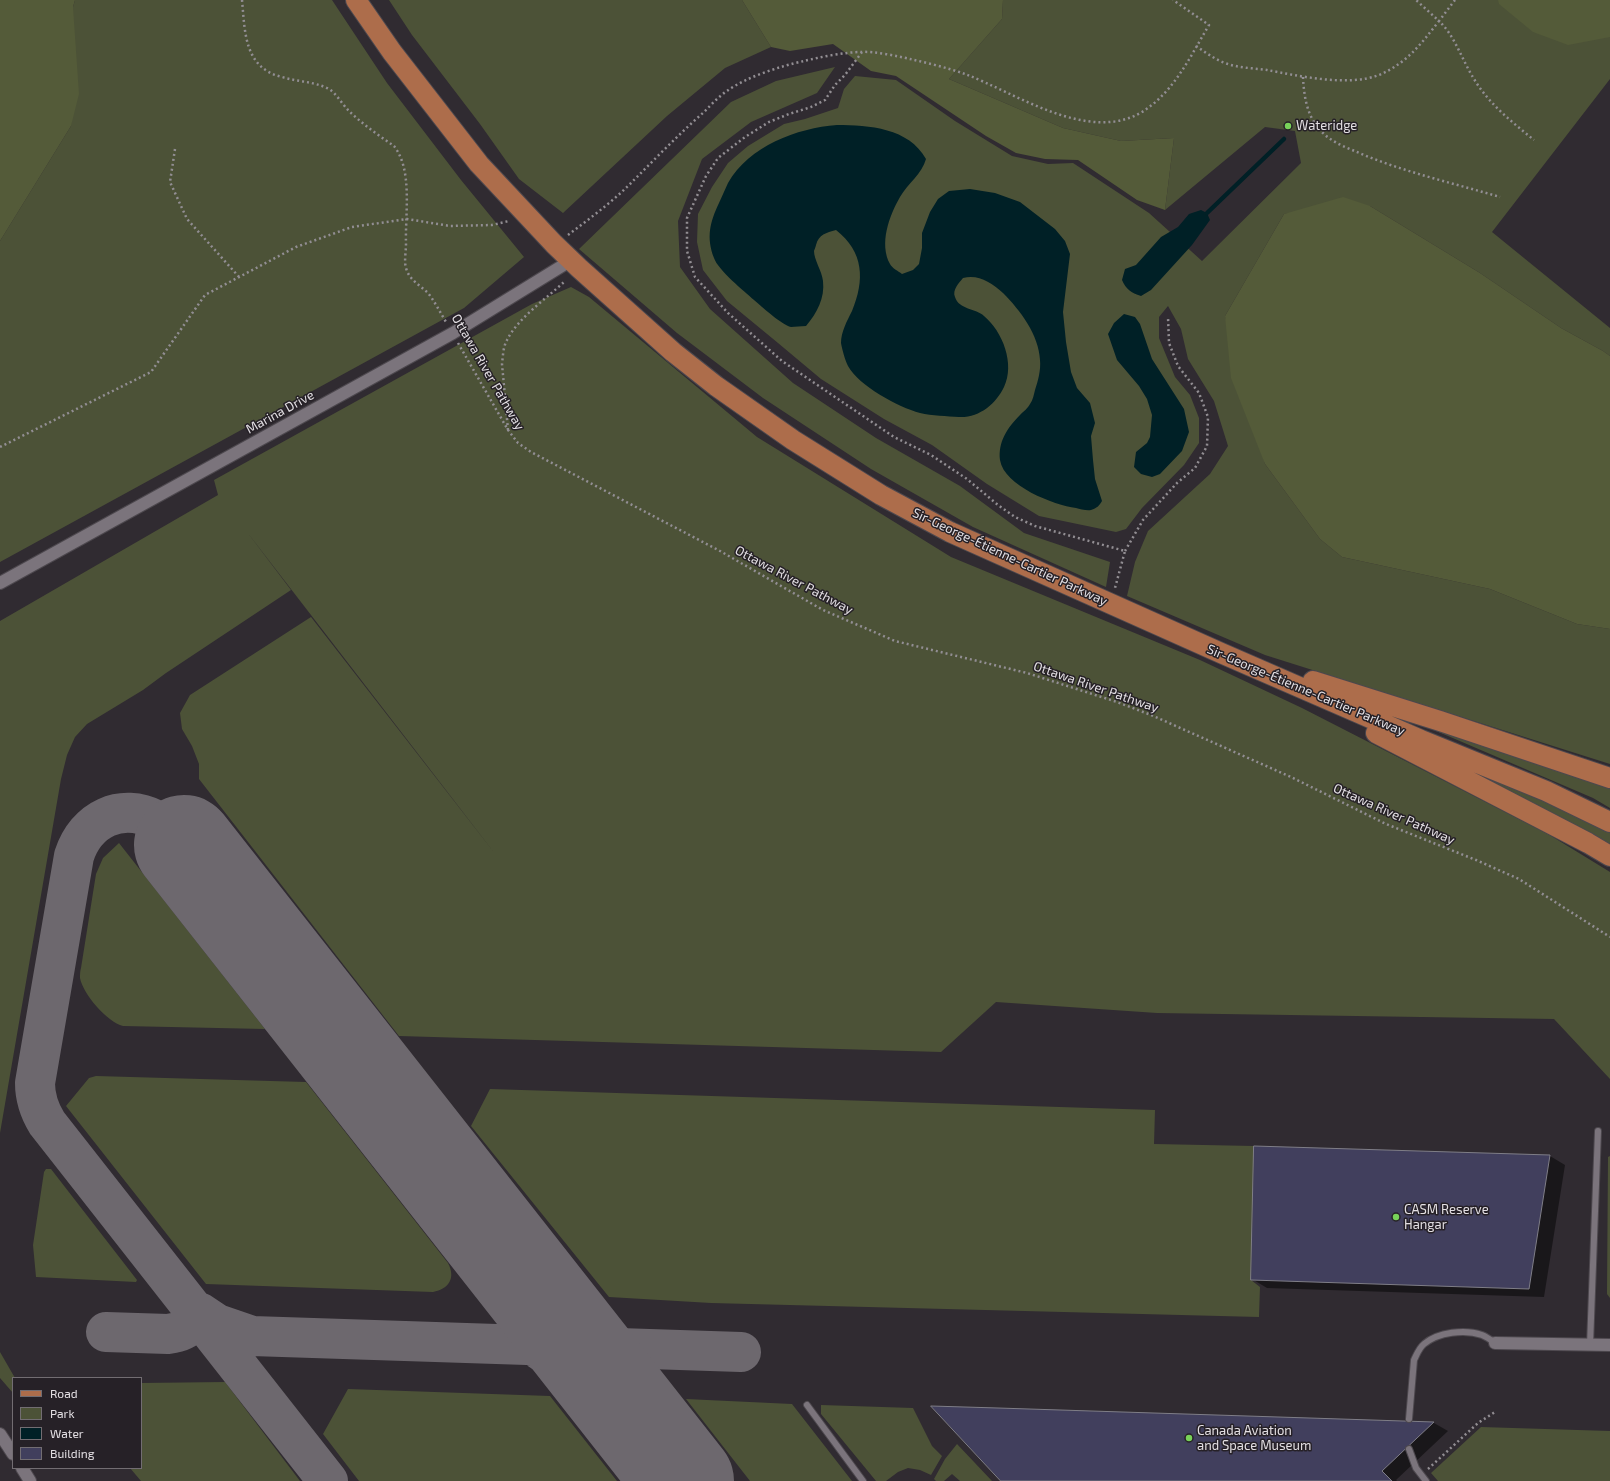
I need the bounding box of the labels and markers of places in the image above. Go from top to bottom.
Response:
place label: Wateridge [1296,118,1357,134]
marker: Wateridge [1283,121,1293,131]
place label: CASM Reserve Hangar [1404,1202,1489,1233]
marker: CASM Reserve Hangar [1391,1212,1401,1222]
place label: Canada Aviation and Space Museum [1197,1423,1311,1454]
marker: Canada Aviation and Space Museum [1184,1433,1194,1443]

